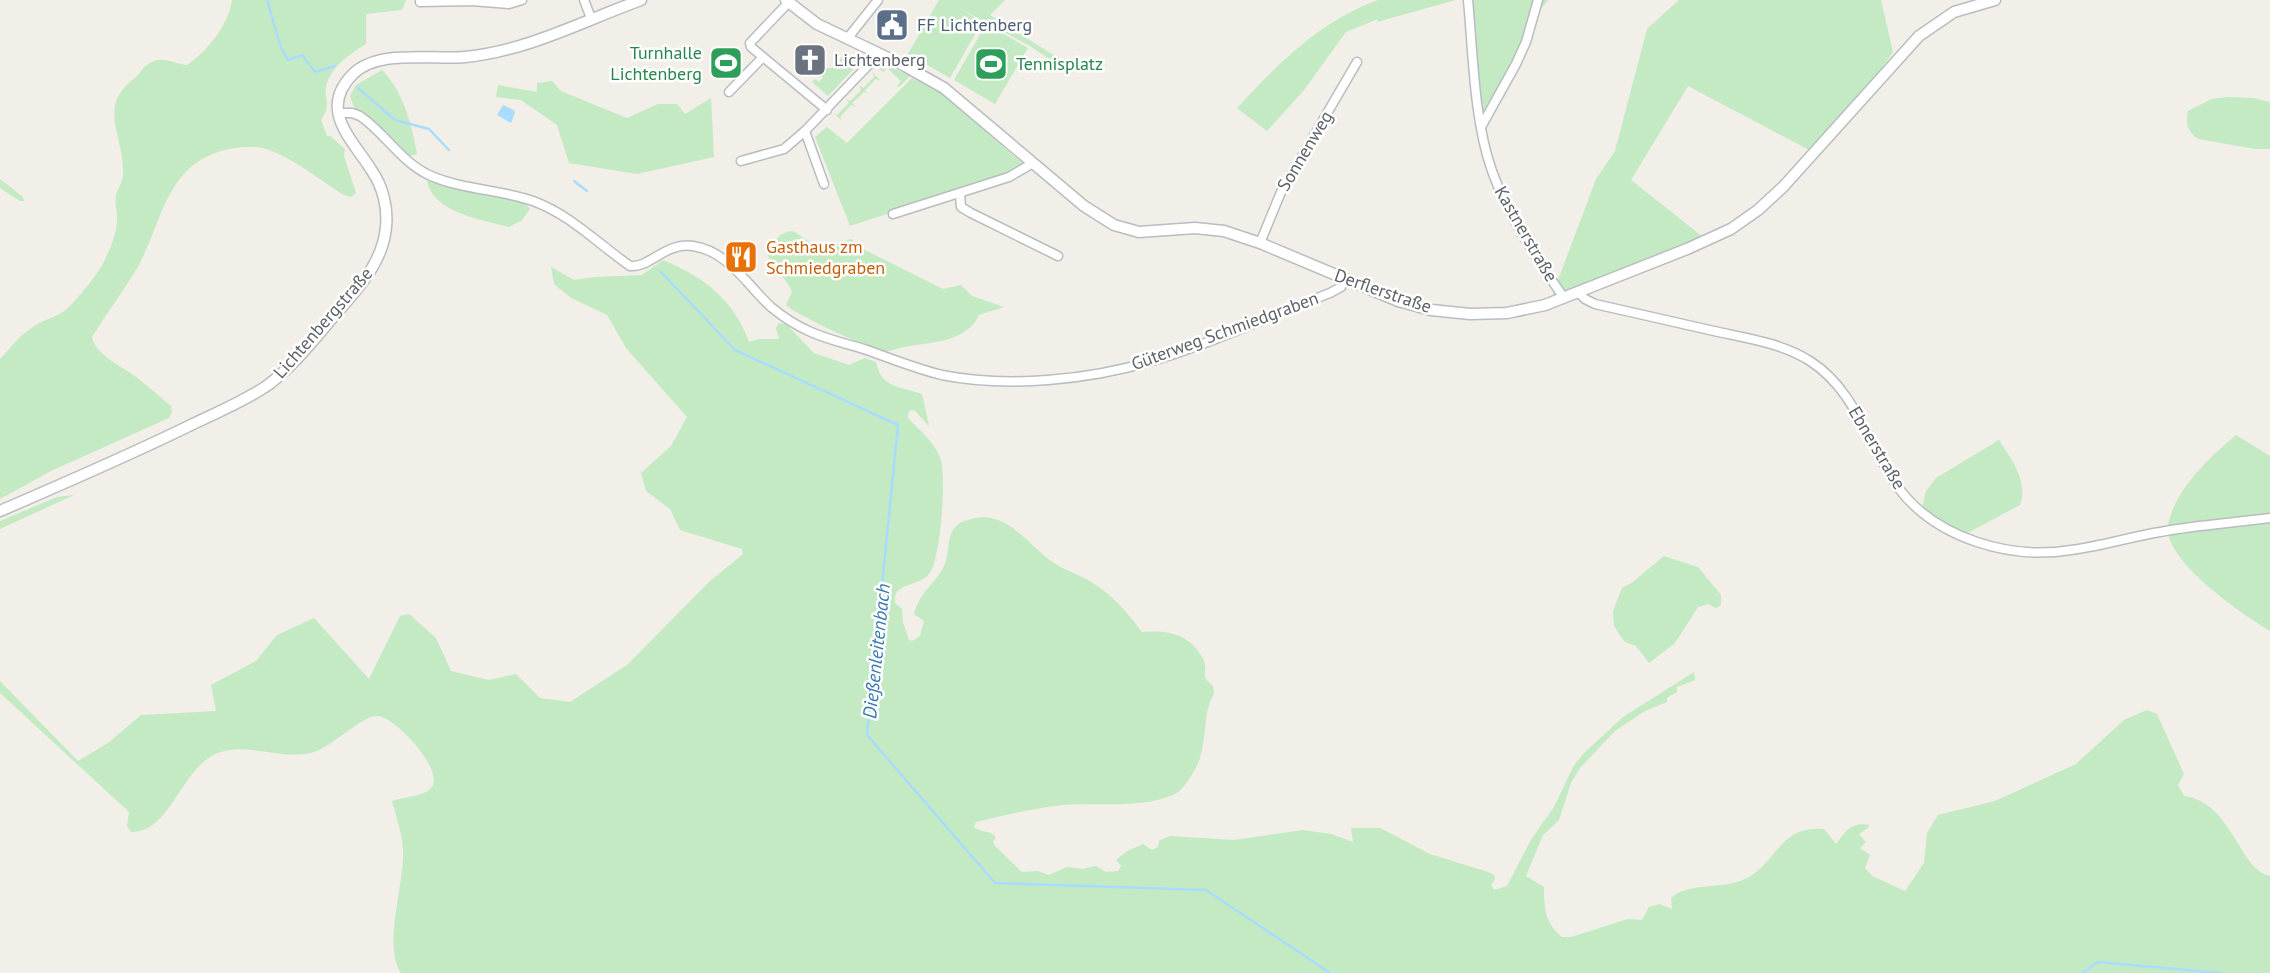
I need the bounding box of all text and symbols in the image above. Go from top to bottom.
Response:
public building icon: FF Lichtenberg [873,6,911,44]
place label: FF Lichtenberg [917,13,1032,36]
place label: Turnhalle Lichtenberg [610,41,702,85]
church icon: Lichtenberg [791,41,829,79]
sports icon: Turnhalle Lichtenberg [707,44,745,82]
sports icon: Tennisplatz [972,45,1010,83]
place label: Lichtenberg [834,48,926,71]
place label: Tennisplatz [1016,52,1103,75]
street label: Sonnenweg [1272,106,1337,195]
street label: Kastnerstraße [1490,182,1563,286]
place label: Gasthaus zm Schmiedgraben [766,235,885,279]
restaurant icon: Gasthaus zm Schmiedgraben [722,238,760,276]
street label: Lichtenbergstraße [268,262,377,383]
street label: Derflerstraße [1332,263,1435,318]
street label: Güterweg Schmiedgraben [1128,286,1322,375]
street label: Ebnerstraße [1844,402,1911,494]
water label: Dießenleitenbach [857,582,895,720]

